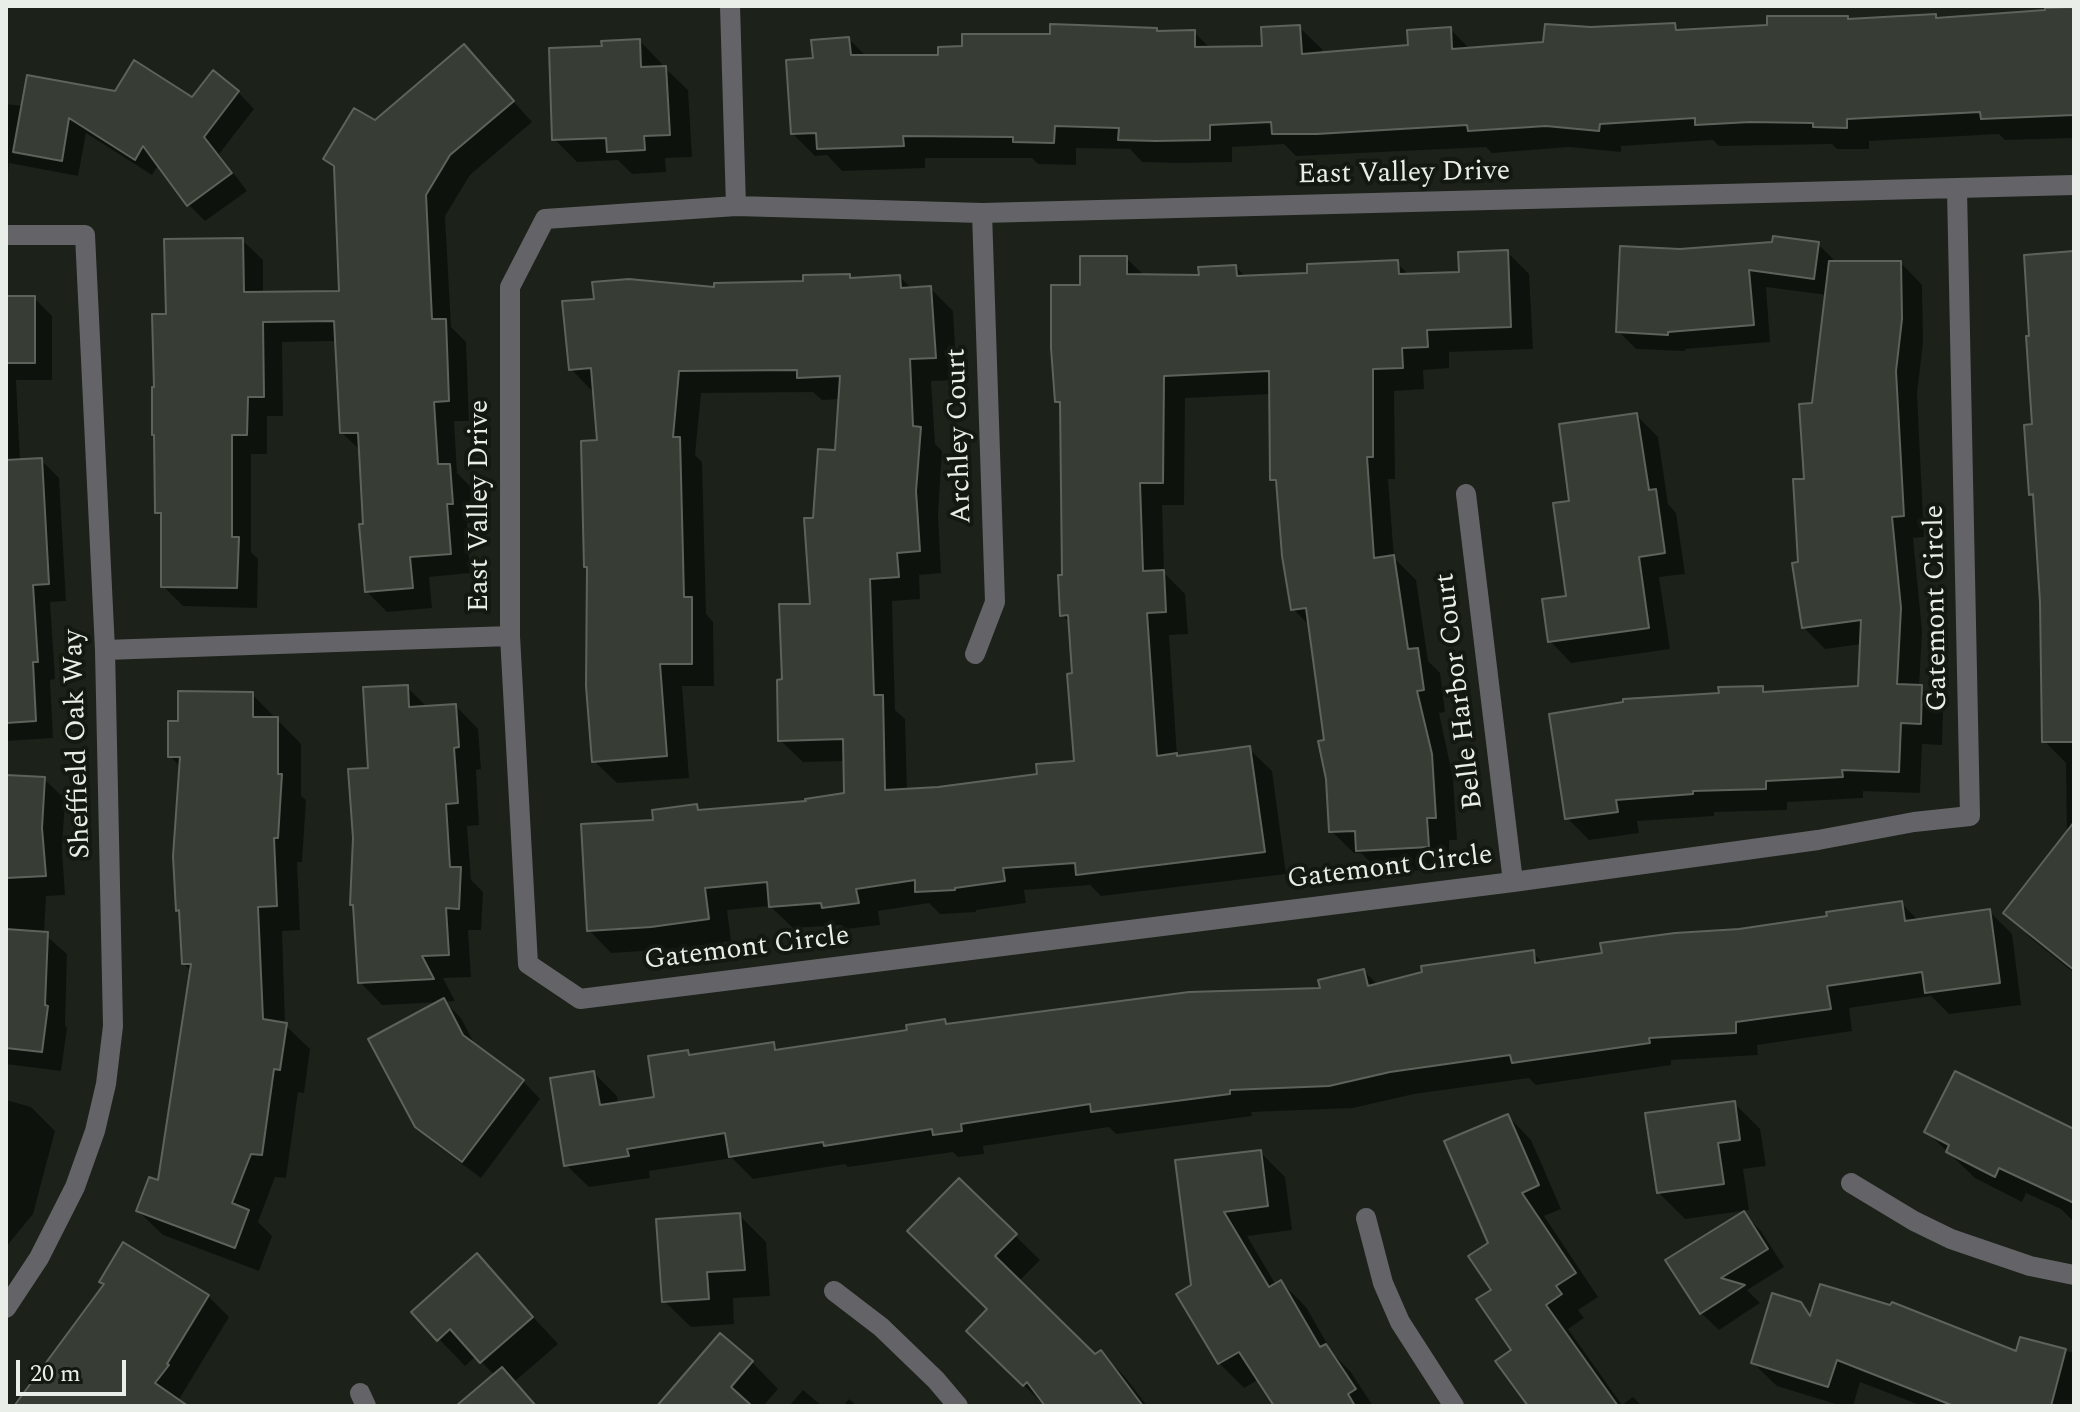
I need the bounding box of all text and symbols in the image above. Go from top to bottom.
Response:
street label: East Valley Drive [1297,156,1511,194]
street label: Archley Court [941,347,981,525]
street label: East Valley Drive [465,400,499,612]
street label: Gatemont Circle [1919,504,1957,712]
street label: Belle Harbor Court [1430,571,1492,811]
street label: Sheffield Oak Way [58,629,100,859]
street label: Gatemont Circle [1285,840,1495,898]
street label: Gatemont Circle [642,921,852,979]
scale bar [20,1344,130,1394]
text: 20 m [30,1356,81,1392]

